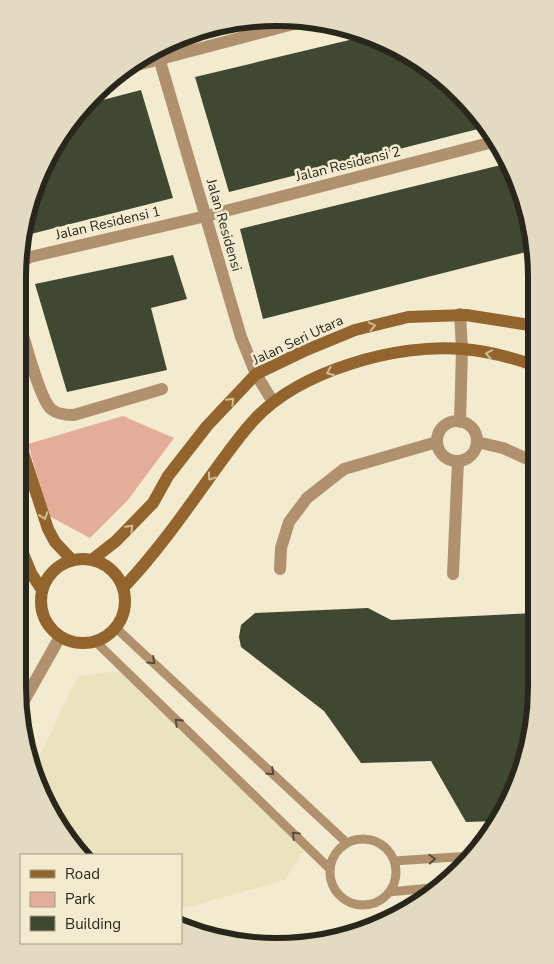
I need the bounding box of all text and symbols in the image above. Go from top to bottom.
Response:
street label: Jalan Residensi 2 [293,142,402,186]
street label: Jalan Residensi [201,176,246,273]
street label: Jalan Residensi 1 [53,202,162,245]
street label: Jalan Seri Utara [249,311,346,370]
one-way arrow [367,321,376,332]
one-way arrow [484,349,493,360]
one-way arrow [326,365,335,376]
one-way arrow [225,398,234,407]
one-way arrow [208,471,217,481]
one-way arrow [38,512,48,520]
one-way arrow [124,525,133,534]
one-way arrow [146,655,155,664]
one-way arrow [175,719,184,728]
one-way arrow [265,766,274,775]
one-way arrow [292,832,301,841]
one-way arrow [428,853,436,864]
legend [20,854,182,944]
text: Road [65,864,100,884]
text: Park [65,889,95,909]
text: Building [65,914,121,934]

